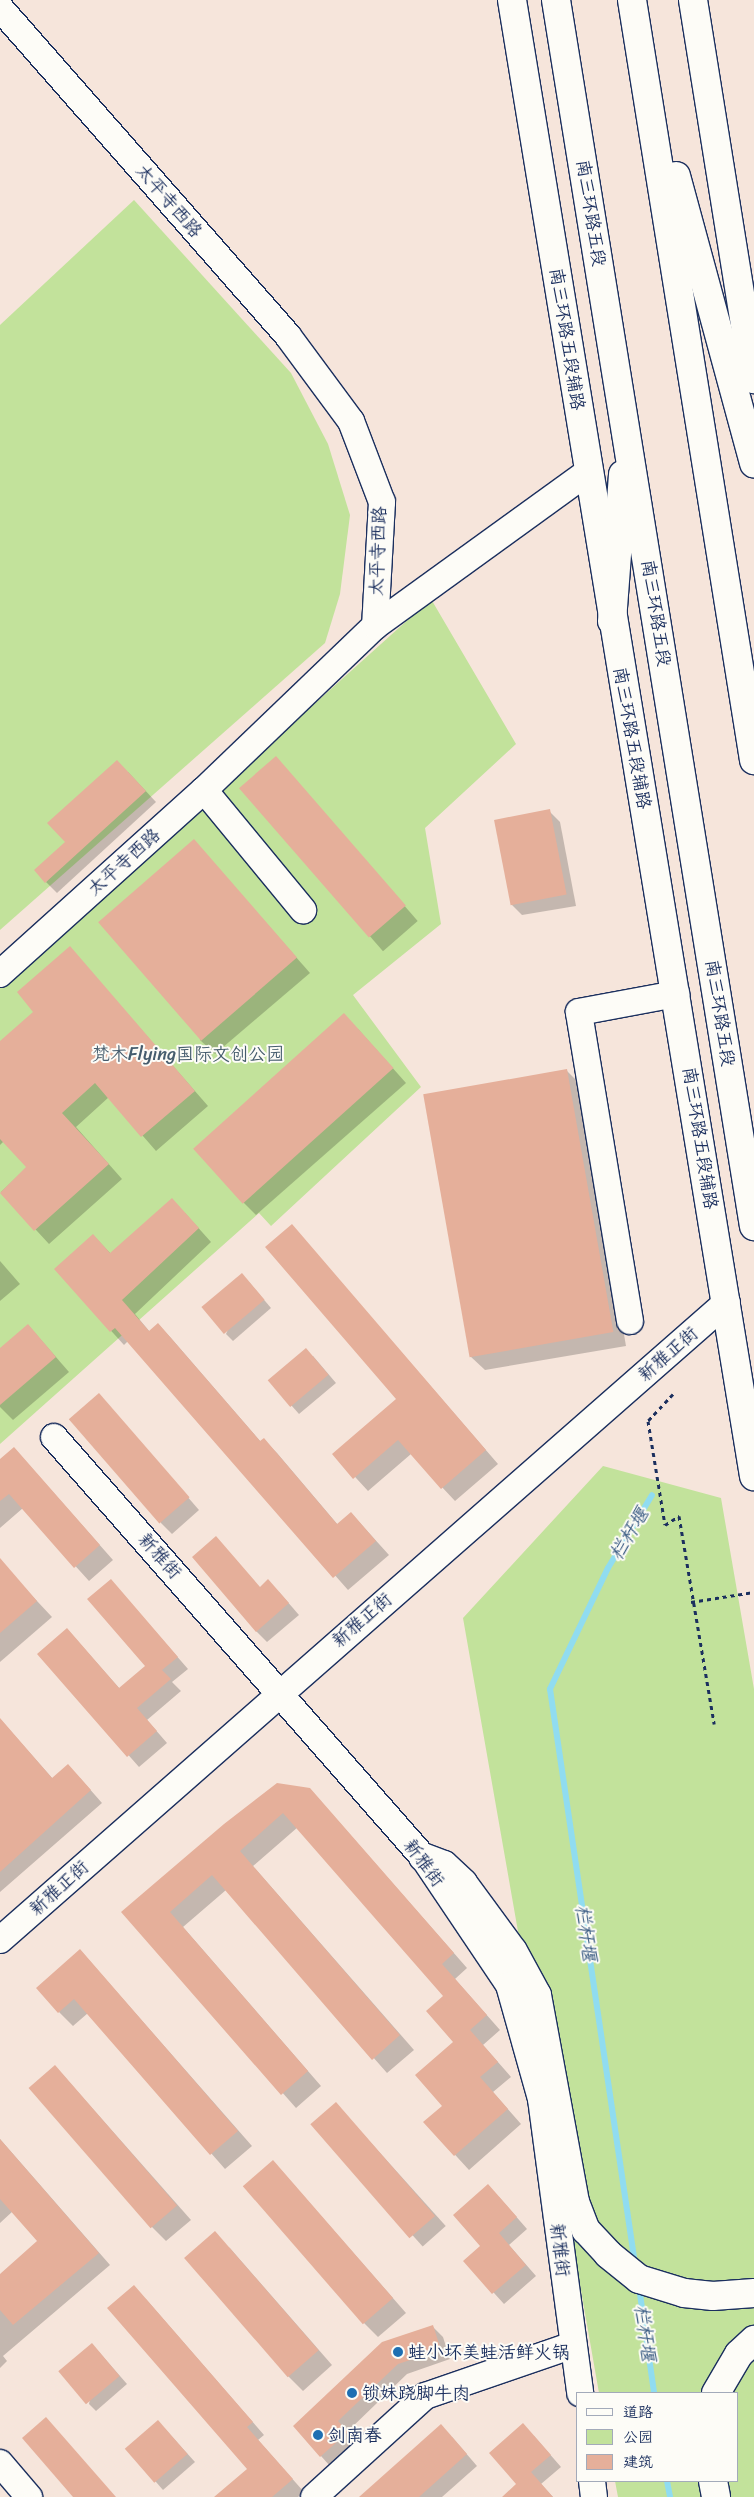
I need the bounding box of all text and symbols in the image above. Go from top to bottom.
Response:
street label: 南三环路五段 [572,158,610,268]
street label: 太平寺西路 [131,160,207,242]
street label: 南三环路五段辅路 [545,266,589,412]
street label: 太平寺西路 [366,506,390,596]
street label: 南三环路五段 [637,558,675,668]
street label: 南三环路五段辅路 [609,665,655,811]
street label: 太平寺西路 [83,824,165,900]
street label: 南三环路五段 [701,958,739,1068]
park label: 梵木Flying国际文创公园 [92,1043,284,1065]
street label: 南三环路五段辅路 [678,1065,722,1211]
street label: 新雅正街 [634,1322,702,1386]
water label: 栏杆堰 [605,1504,653,1564]
street label: 新雅街 [134,1529,186,1583]
street label: 新雅正街 [328,1588,396,1652]
street label: 新雅街 [399,1835,449,1891]
street label: 新雅正街 [25,1856,93,1920]
water label: 栏杆堰 [571,1903,601,1963]
street label: 新雅街 [546,2222,574,2278]
water label: 栏杆堰 [630,2303,660,2363]
place label: 蛙小坏美蛙活鲜火锅 [408,2341,570,2363]
marker: 蛙小坏美蛙活鲜火锅 [392,2346,404,2358]
place label: 锁妹跷脚牛肉 [362,2382,470,2404]
marker: 锁妹跷脚牛肉 [346,2387,358,2399]
legend [576,2392,739,2482]
text: 道路 [623,2399,653,2425]
place label: 剑南春 [328,2424,382,2446]
text: 公园 [623,2424,653,2450]
marker: 剑南春 [312,2429,324,2441]
text: 建筑 [623,2449,653,2475]

